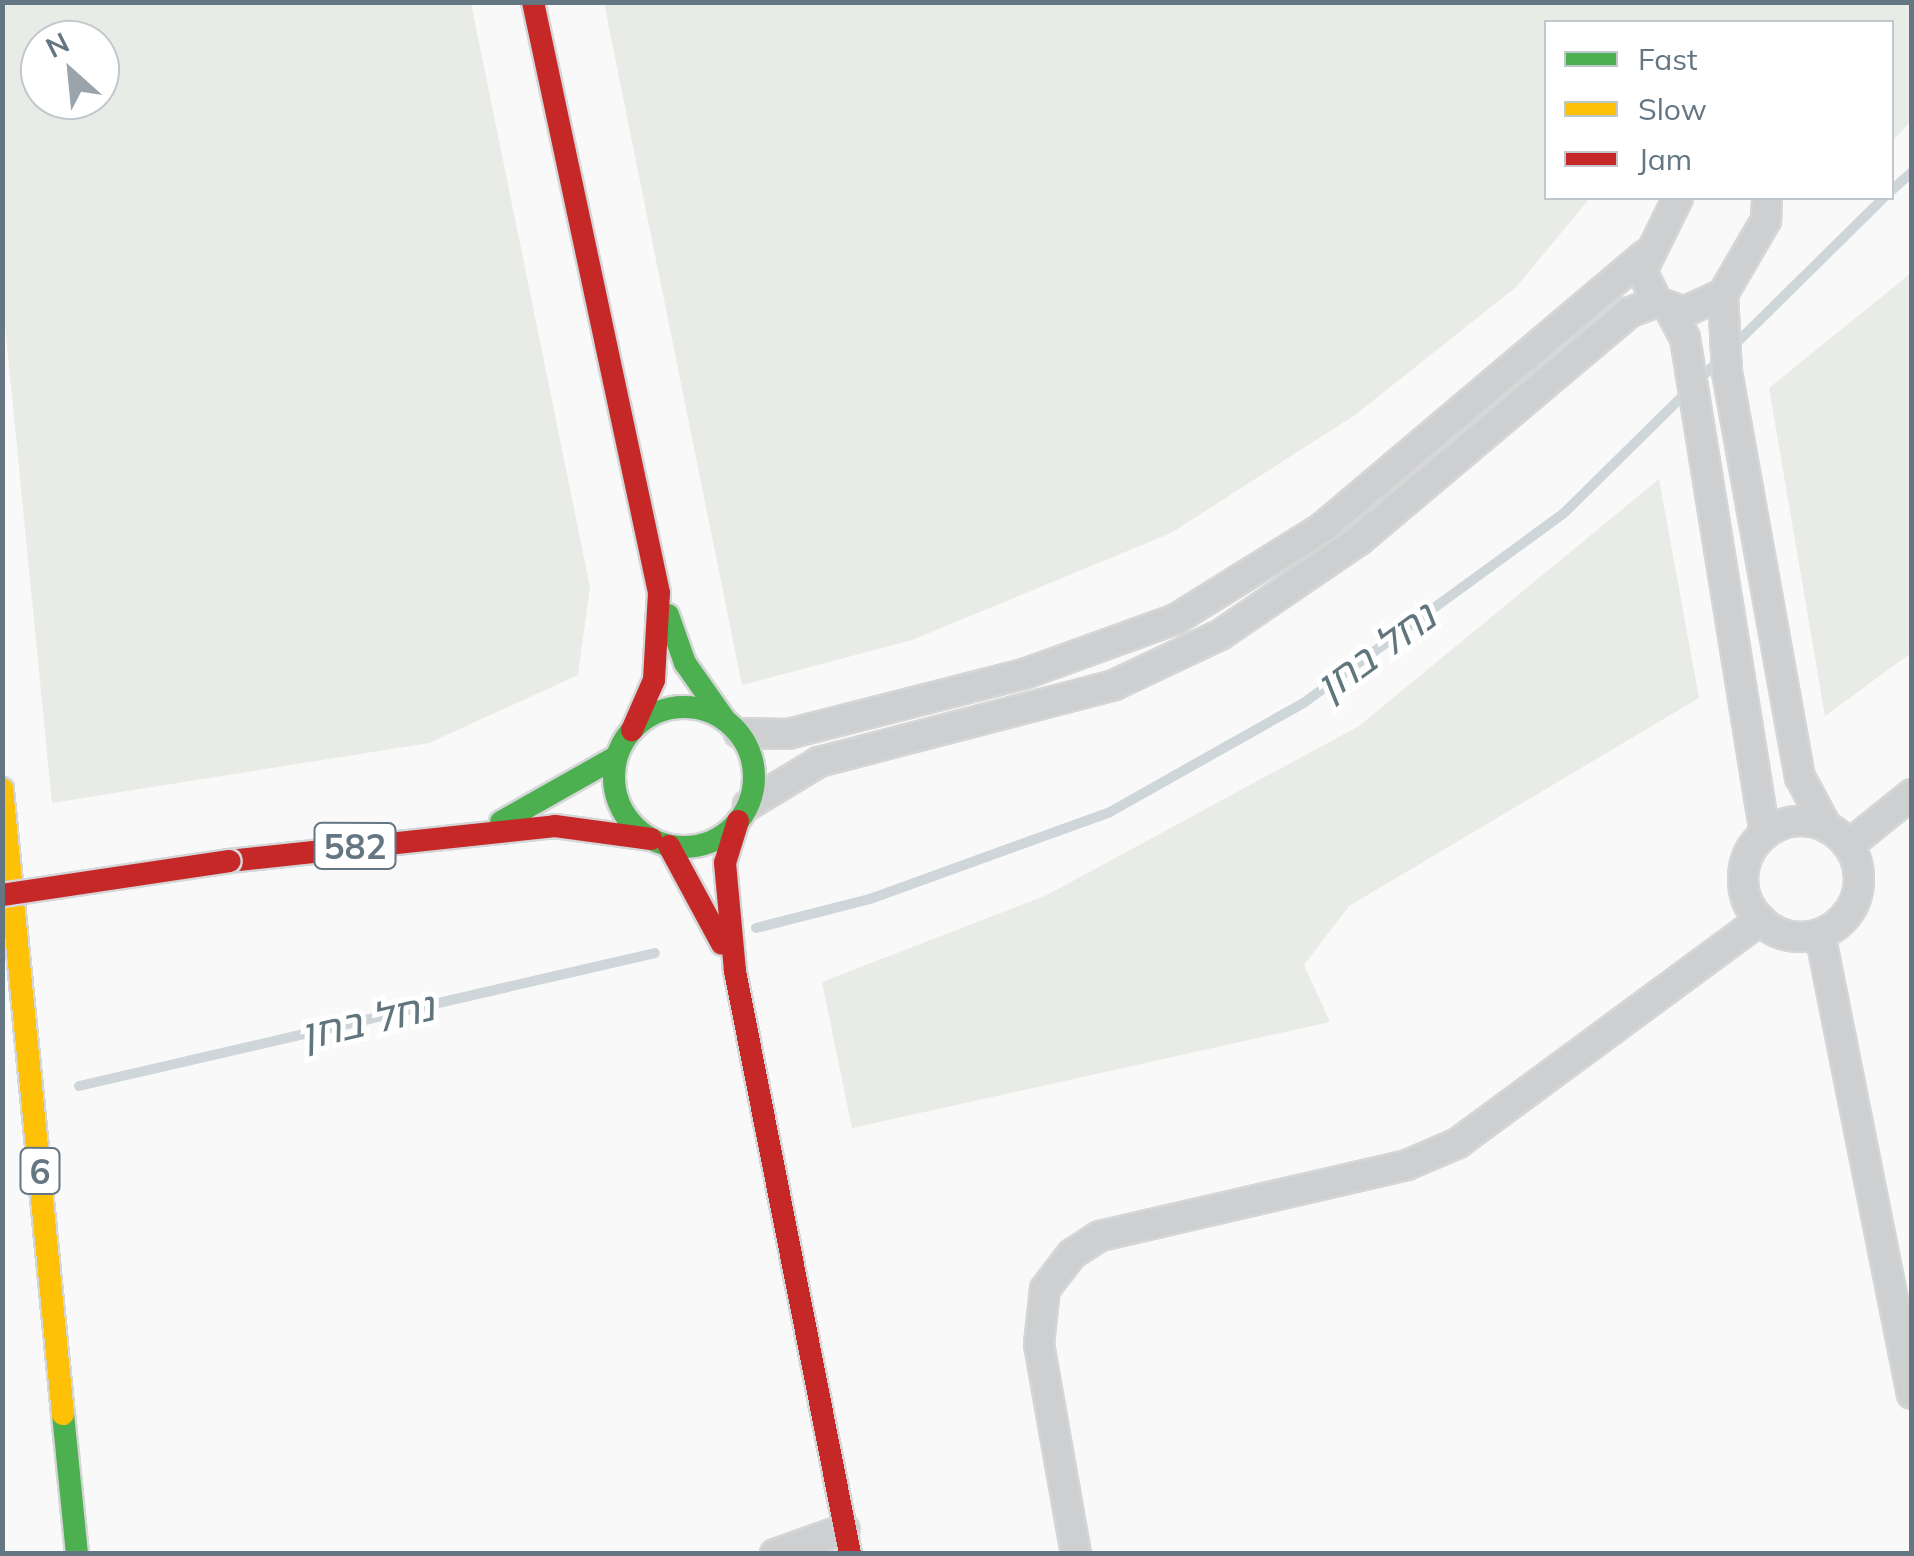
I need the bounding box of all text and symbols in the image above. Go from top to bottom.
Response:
north arrow [20,20,120,120]
legend [1544,20,1894,200]
text: N [40,24,74,65]
text: Fast [1638,40,1698,78]
text: Slow [1638,90,1707,128]
text: Jam [1638,140,1692,178]
water label: נחל בחן [1306,592,1444,710]
road number: 582 [312,816,398,876]
water label: נחל בחן [296,981,438,1059]
road number: 6 [18,1141,62,1201]

